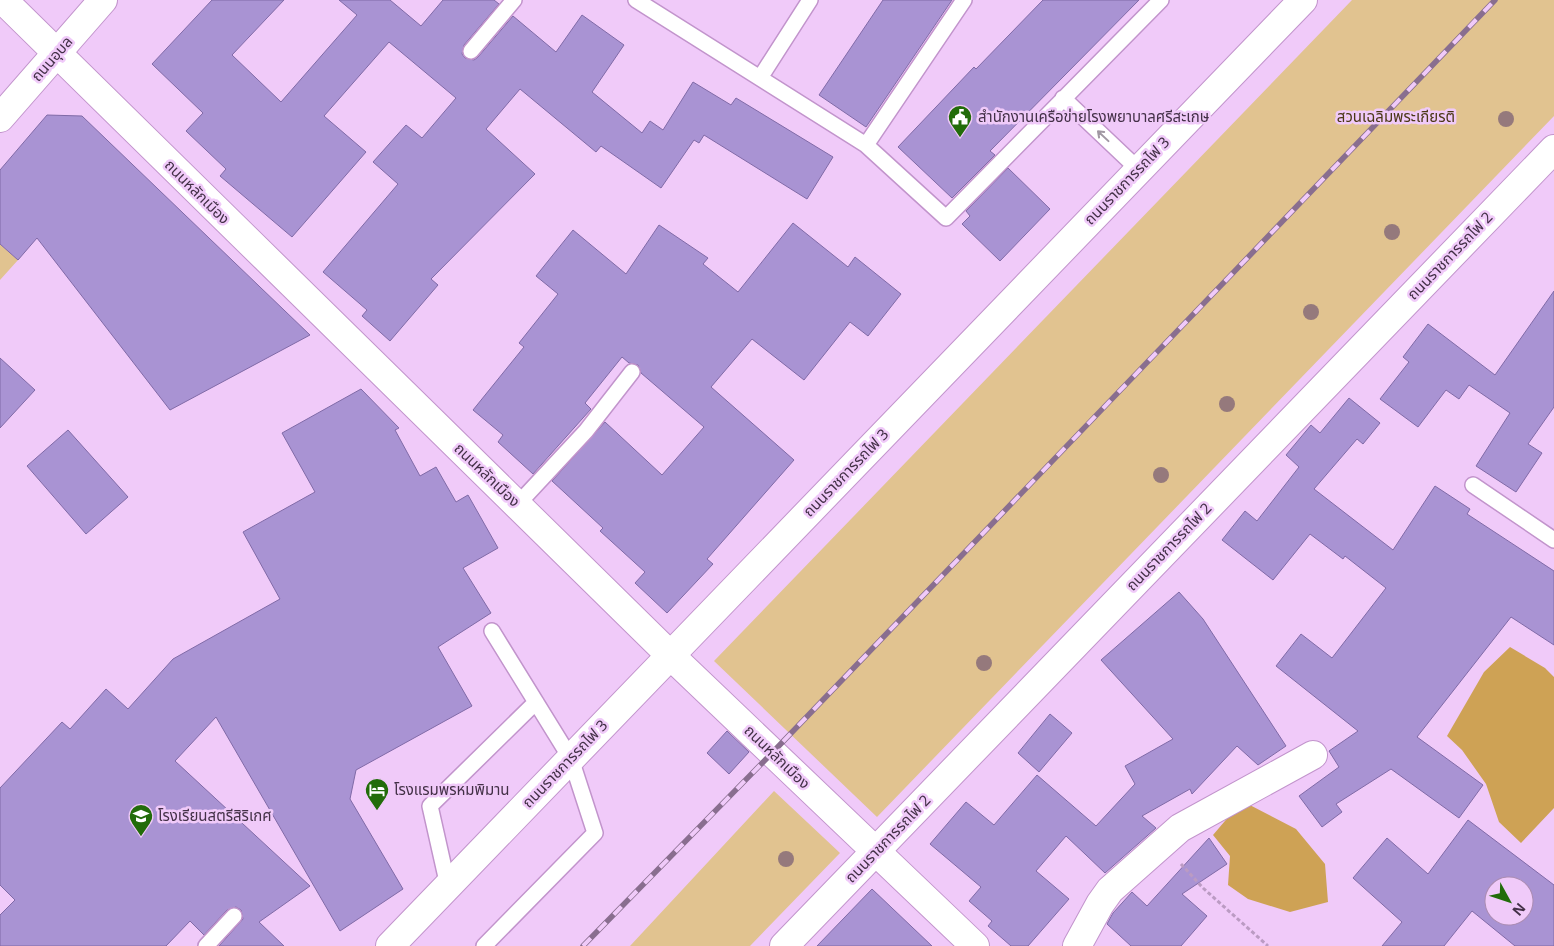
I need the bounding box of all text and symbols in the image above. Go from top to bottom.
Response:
street label: ถนนอุบล [26,32,76,85]
public building icon: สำนักงานเครือข่ายโรงพยาบาลศรีสะเกษ [947,104,973,138]
place label: สำนักงานเครือข่ายโรงพยาบาลศรีสะเกษ [978,106,1210,126]
park label: สวนเฉลิมพระเกียรติ [1337,106,1455,126]
one-way arrow [1097,130,1110,142]
street label: ถนนราชการรถไฟ 3 [1079,132,1173,229]
street label: ถนนหลักเมือง [161,154,235,228]
street label: ถนนราชการรถไฟ 2 [1402,207,1496,304]
street label: ถนนราชการรถไฟ 3 [798,424,892,521]
street label: ถนนหลักเมือง [451,438,525,511]
street label: ถนนราชการรถไฟ 2 [1121,498,1215,595]
street label: ถนนราชการรถไฟ 3 [517,715,611,812]
street label: ถนนหลักเมือง [741,720,815,793]
hotel icon: โรงแรมพรหมพิมาน [364,777,390,811]
place label: โรงแรมพรหมพิมาน [394,779,509,799]
street label: ถนนราชการรถไฟ 2 [840,790,934,887]
school or university icon: โรงเรียนสตรีสิริเกศ [128,803,154,837]
place label: โรงเรียนสตรีสิริเกศ [158,805,272,825]
north arrow [1484,876,1534,926]
text: N [1508,899,1530,920]

